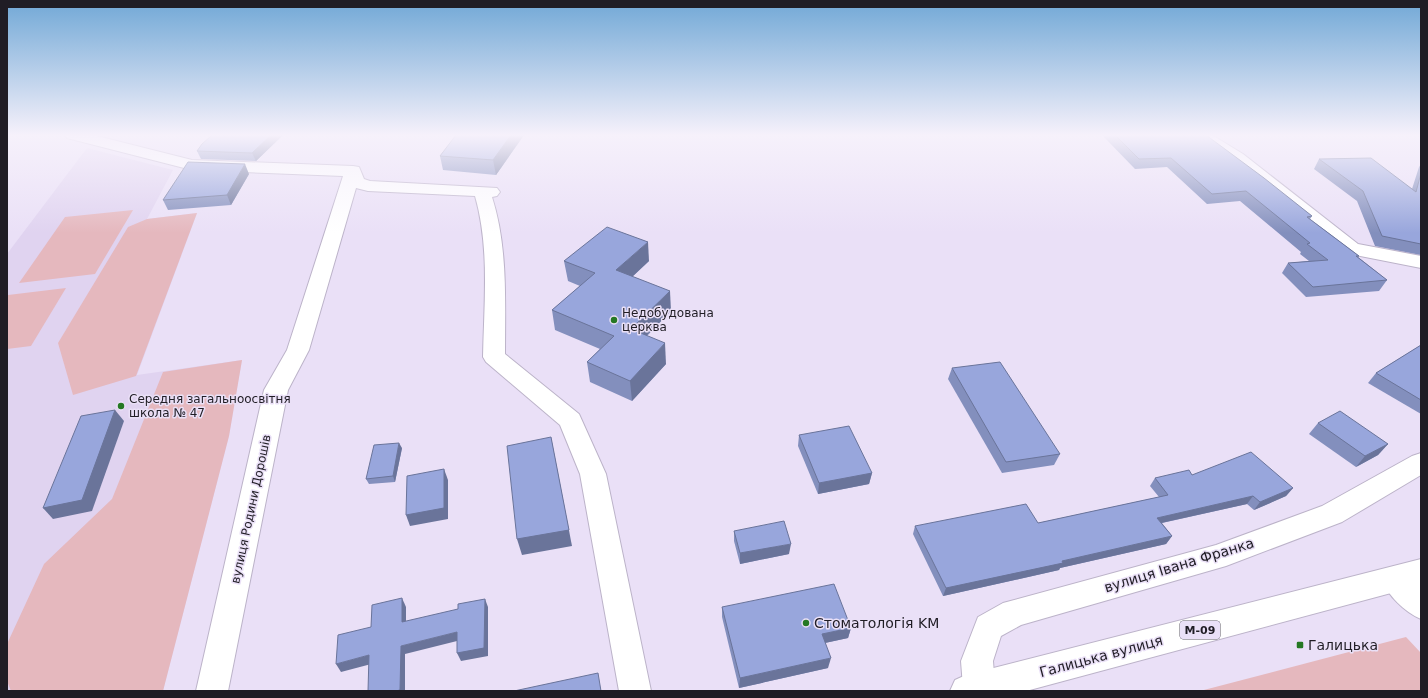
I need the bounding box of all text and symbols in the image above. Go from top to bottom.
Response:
place label: Недобудована церква [622,306,714,334]
marker: Недобудована церква [609,315,619,325]
place label: Середня загальноосвітня школа № 47 [129,392,291,420]
marker: Середня загальноосвітня школа № 47 [116,401,126,411]
street label: вулиця Родини Дорошів [228,433,274,585]
street label: вулиця Івана Франка [1102,535,1256,595]
place label: Стоматологія KM [814,615,939,631]
marker: Стоматологія KM [801,618,811,628]
road number: М-09 [1180,621,1220,639]
street label: Галицька вулиця [1038,632,1164,680]
place label: Галицька [1308,637,1378,653]
marker: Галицька [1295,640,1305,650]

